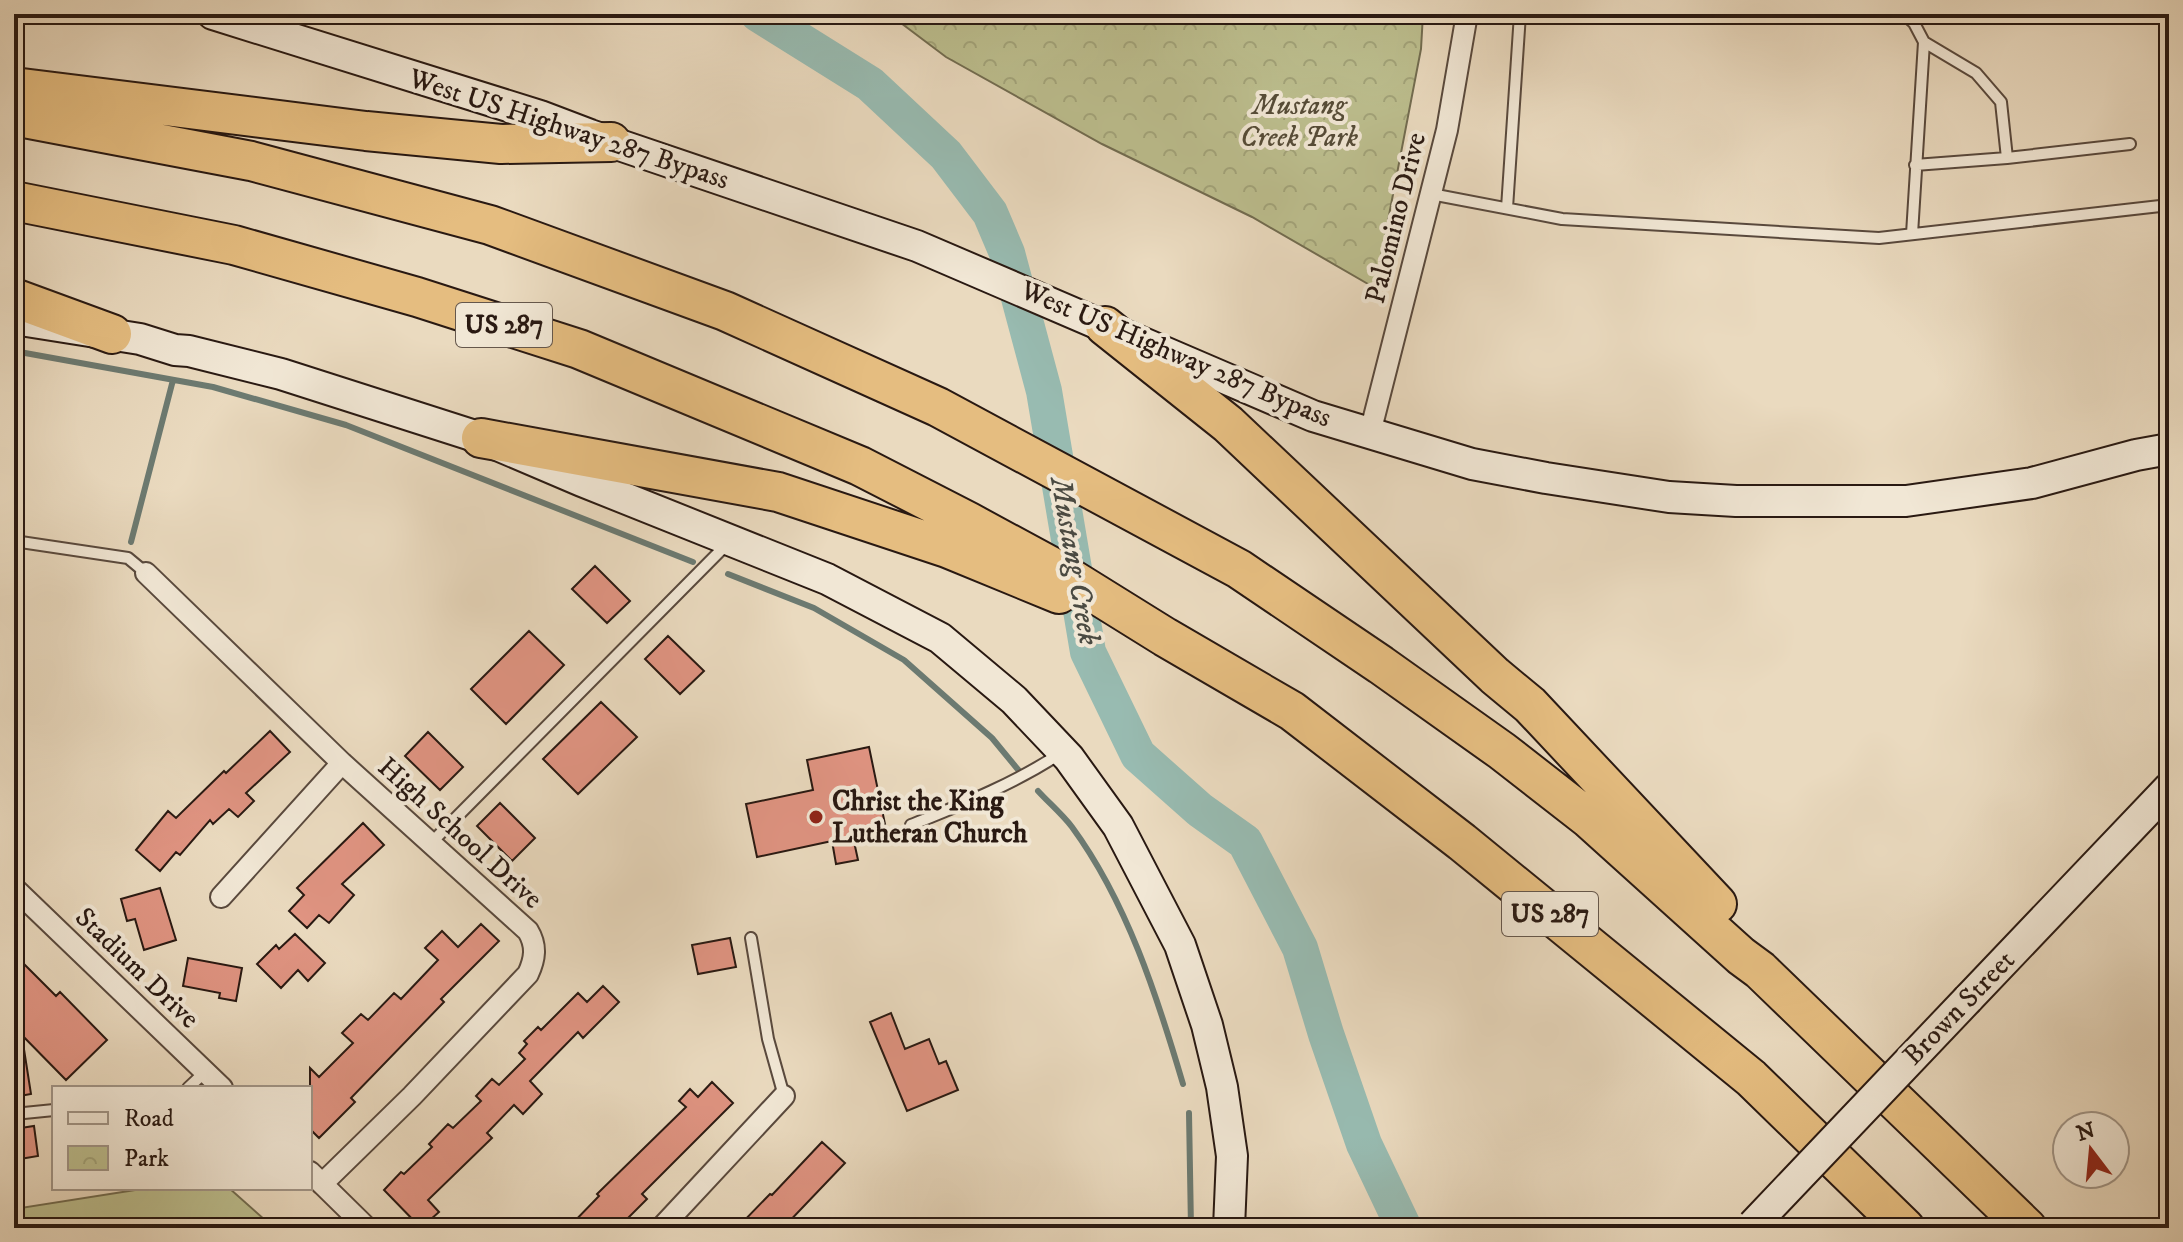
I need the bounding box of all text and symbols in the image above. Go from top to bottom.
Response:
street label: West US Highway 287 Bypass [404,60,733,197]
park label: Mustang Creek Park [1240,88,1358,155]
street label: Palomino Drive [1358,129,1434,307]
street label: West US Highway 287 Bypass [1014,272,1337,435]
road number: US 287 [456,303,552,347]
water label: Mustang Creek [1041,472,1107,648]
street label: High School Drive [370,750,550,916]
place label: Christ the King Lutheran Church [832,784,1028,851]
marker: Christ the King Lutheran Church [807,808,825,826]
road number: US 287 [1502,892,1598,936]
street label: Stadium Drive [67,900,207,1036]
street label: Brown Street [1896,943,2022,1073]
legend [52,1086,312,1190]
text: Road [124,1104,174,1134]
north arrow [2051,1110,2131,1190]
text: N [2073,1117,2098,1148]
text: Park [124,1144,169,1174]

